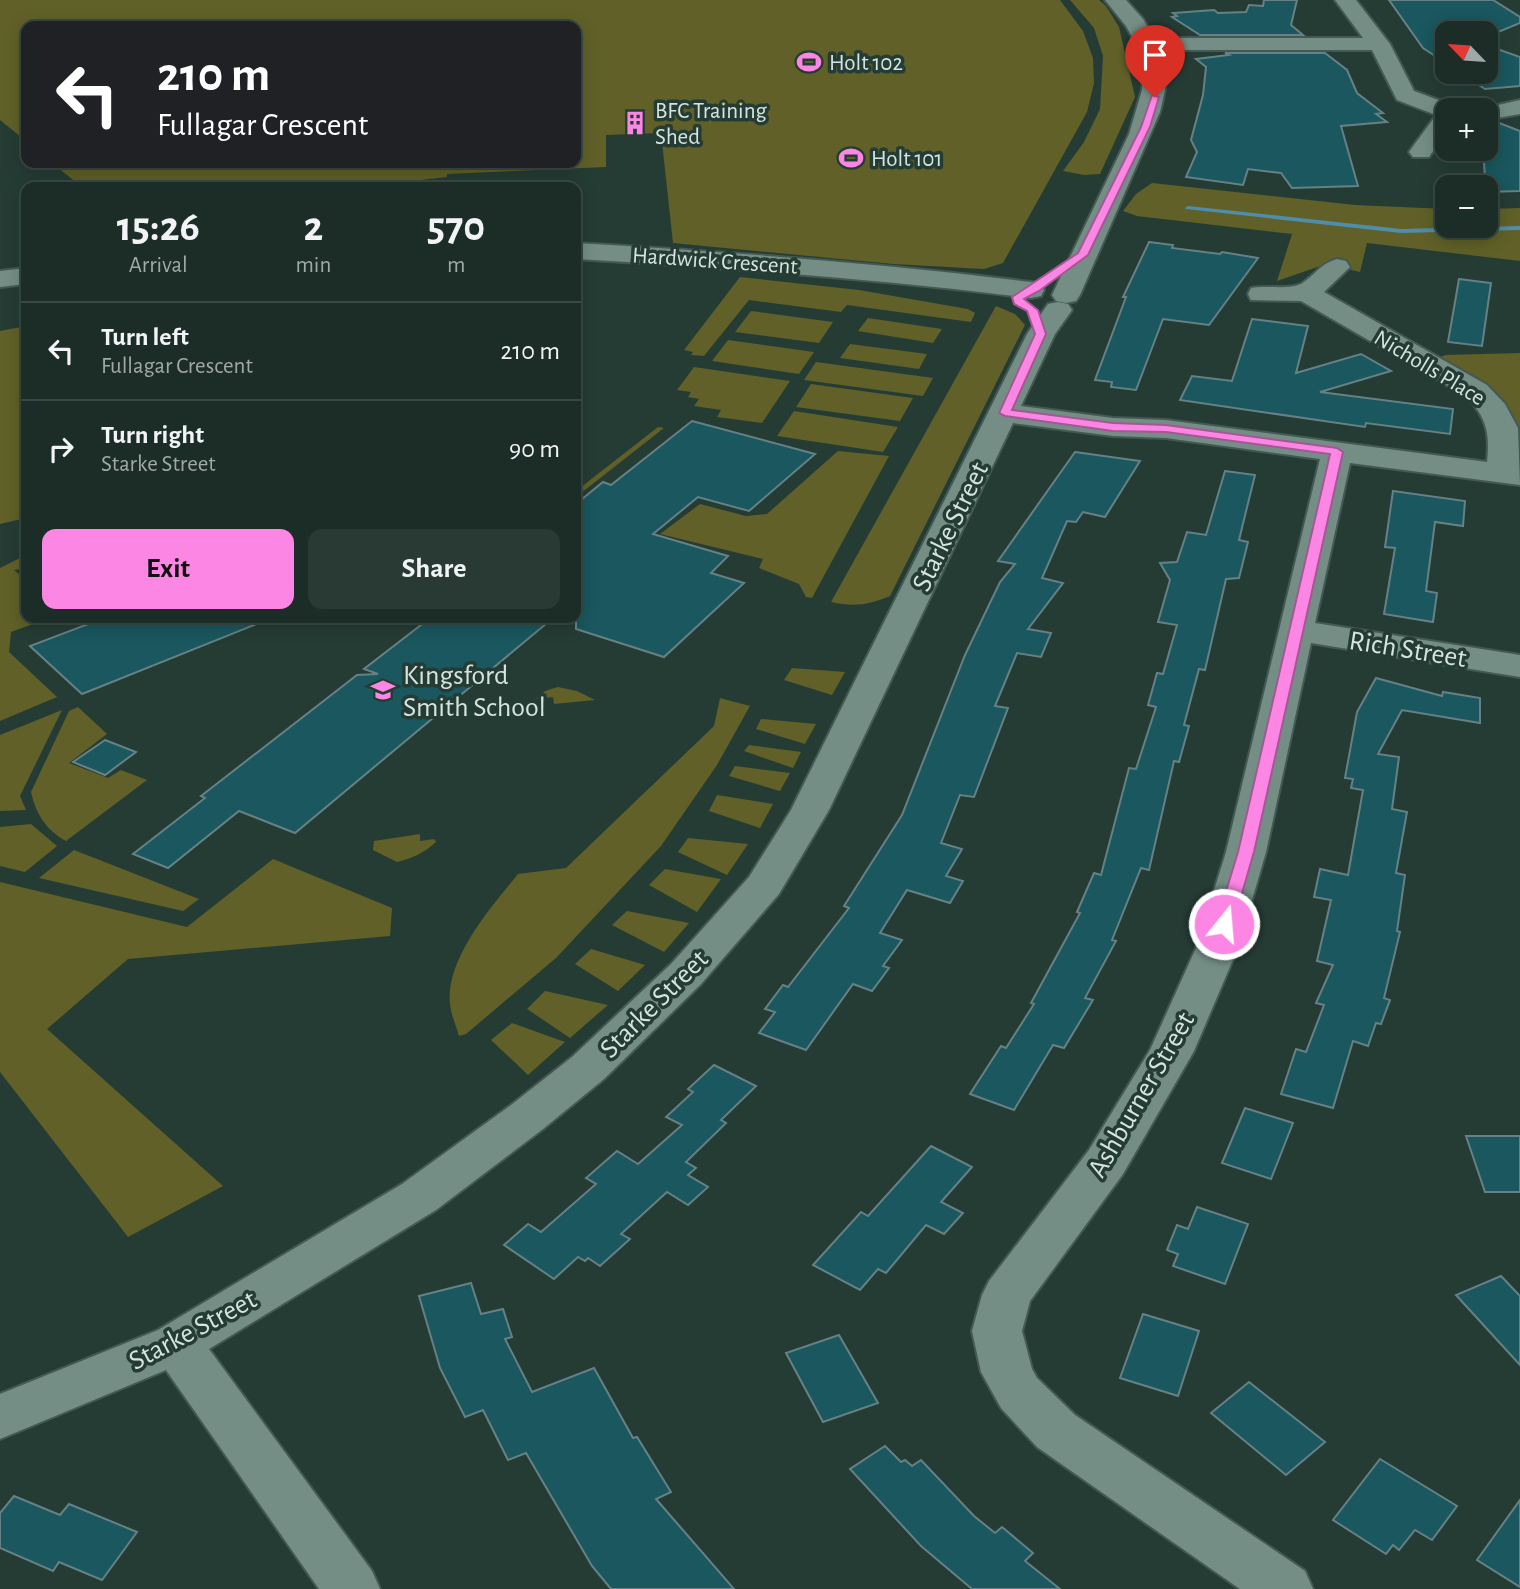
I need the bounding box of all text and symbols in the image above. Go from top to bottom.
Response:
north arrow [1435,21,1498,84]
map controls [1435,21,1498,238]
pin [1125,25,1185,97]
icon: arrive [1136,36,1174,74]
sports icon: Holt 102 [795,48,823,76]
icon: left [42,49,133,140]
text: 210 m [157,51,270,100]
place label: Holt 102 [829,52,903,75]
button: + [1435,98,1498,161]
place label: BFC Training Shed [655,100,768,149]
text: Fullagar Crescent [157,109,368,141]
building icon: BFC Training Shed [621,109,649,137]
sports icon: Holt 101 [837,144,865,172]
place label: Holt 101 [871,148,942,171]
button: − [1435,175,1498,238]
text: 15:26 [117,206,200,248]
text: 2 [303,206,323,248]
text: 570 [427,206,485,248]
street label: Hardwick Crescent [631,244,799,279]
text: Arrival [129,254,188,277]
text: min [295,254,331,277]
text: m [447,254,465,277]
text: Turn left [101,324,189,350]
street label: Nicholls Place [1370,326,1489,410]
icon: left [42,332,80,370]
text: 210 m [500,338,560,364]
text: Fullagar Crescent [101,355,253,378]
text: Turn right [101,422,204,448]
icon: right [42,430,80,468]
text: 90 m [509,436,560,462]
text: Starke Street [101,453,216,476]
street label: Starke Street [908,458,994,596]
button: Exit [42,529,294,609]
button: Share [308,529,560,609]
street label: Rich Street [1347,627,1468,673]
place label: Kingsford Smith School [403,662,546,722]
school or university icon: Kingsford Smith School [369,676,397,704]
position arrow [1187,887,1261,961]
street label: Starke Street [595,945,714,1064]
street label: Ashburner Street [1083,1008,1200,1182]
street label: Starke Street [125,1286,261,1376]

